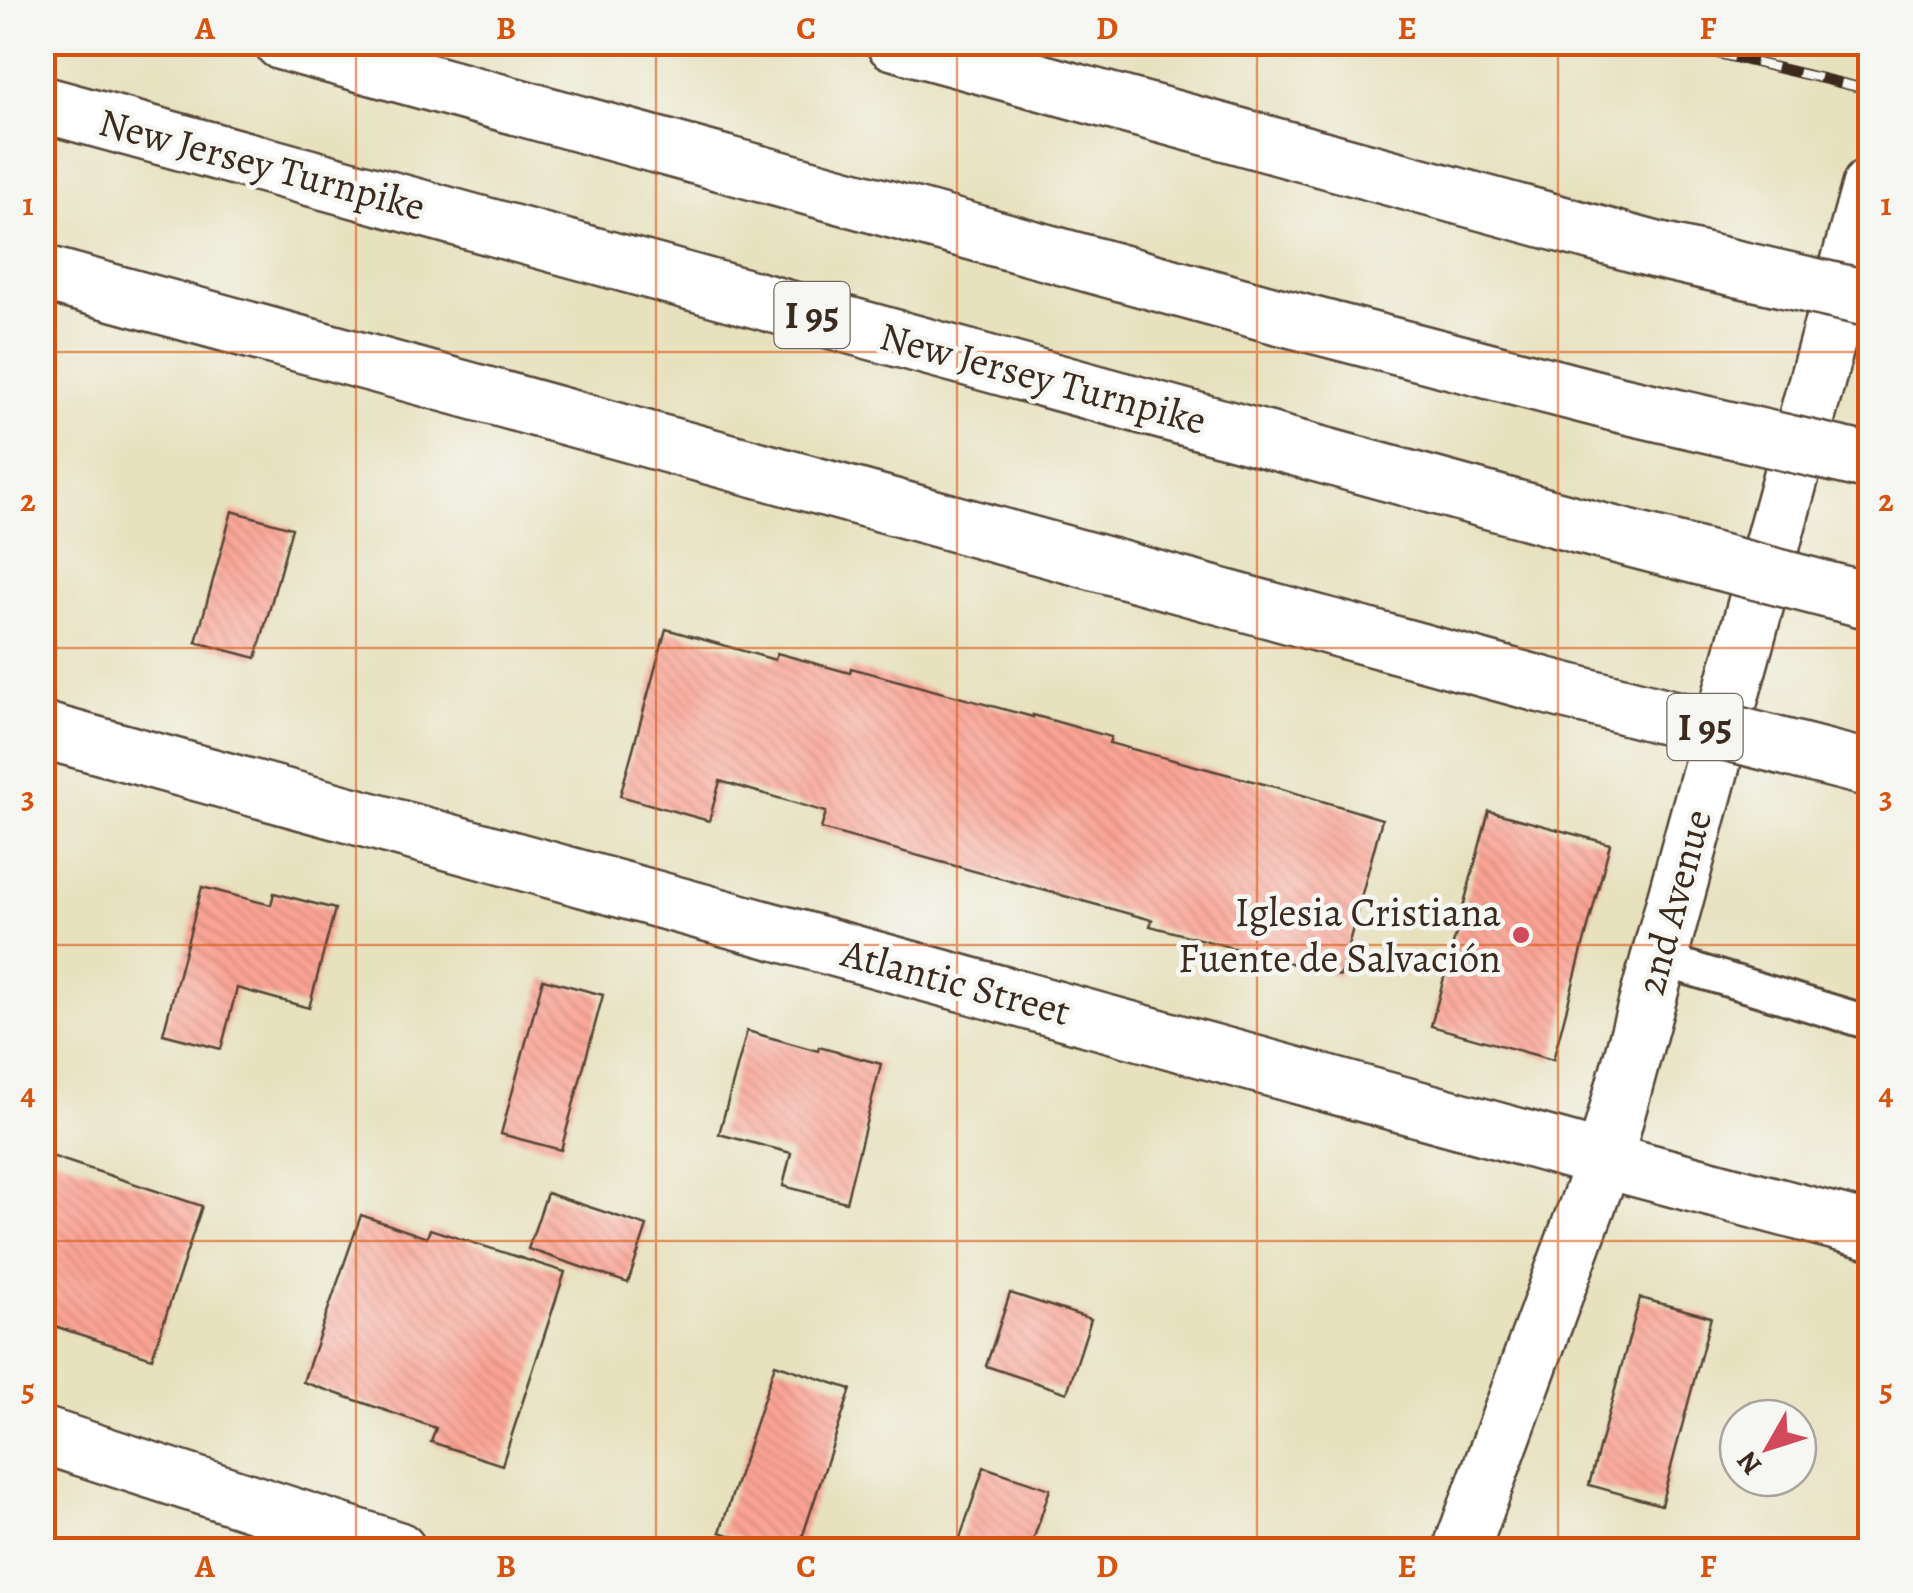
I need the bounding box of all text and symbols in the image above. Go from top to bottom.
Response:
text: A [194,6,216,50]
text: B [496,6,516,50]
text: C [796,6,816,50]
text: D [1096,6,1118,50]
text: E [1397,6,1417,50]
text: F [1700,6,1717,50]
street label: New Jersey Turnpike [93,94,431,234]
text: 1 [22,182,34,226]
text: 1 [1880,182,1892,226]
road number: I 95 [774,282,850,348]
street label: New Jersey Turnpike [874,308,1212,448]
text: 2 [20,478,36,522]
text: 2 [1878,478,1894,522]
road number: I 95 [1668,694,1742,760]
text: 3 [21,775,35,819]
text: 3 [1879,775,1893,819]
street label: 2nd Avenue [1623,803,1725,1001]
place label: Iglesia Cristiana Fuente de Salvación [1178,885,1501,986]
marker: Iglesia Cristiana Fuente de Salvación [1510,924,1532,946]
street label: Atlantic Street [835,925,1076,1039]
text: 4 [20,1071,36,1115]
text: 4 [1878,1071,1894,1115]
text: 5 [21,1368,35,1412]
text: 5 [1879,1368,1893,1412]
north arrow [1718,1398,1818,1498]
text: N [1728,1443,1771,1483]
text: A [194,1544,216,1588]
text: B [496,1544,516,1588]
text: C [796,1544,816,1588]
text: D [1096,1544,1118,1588]
text: E [1397,1544,1417,1588]
text: F [1700,1544,1717,1588]

